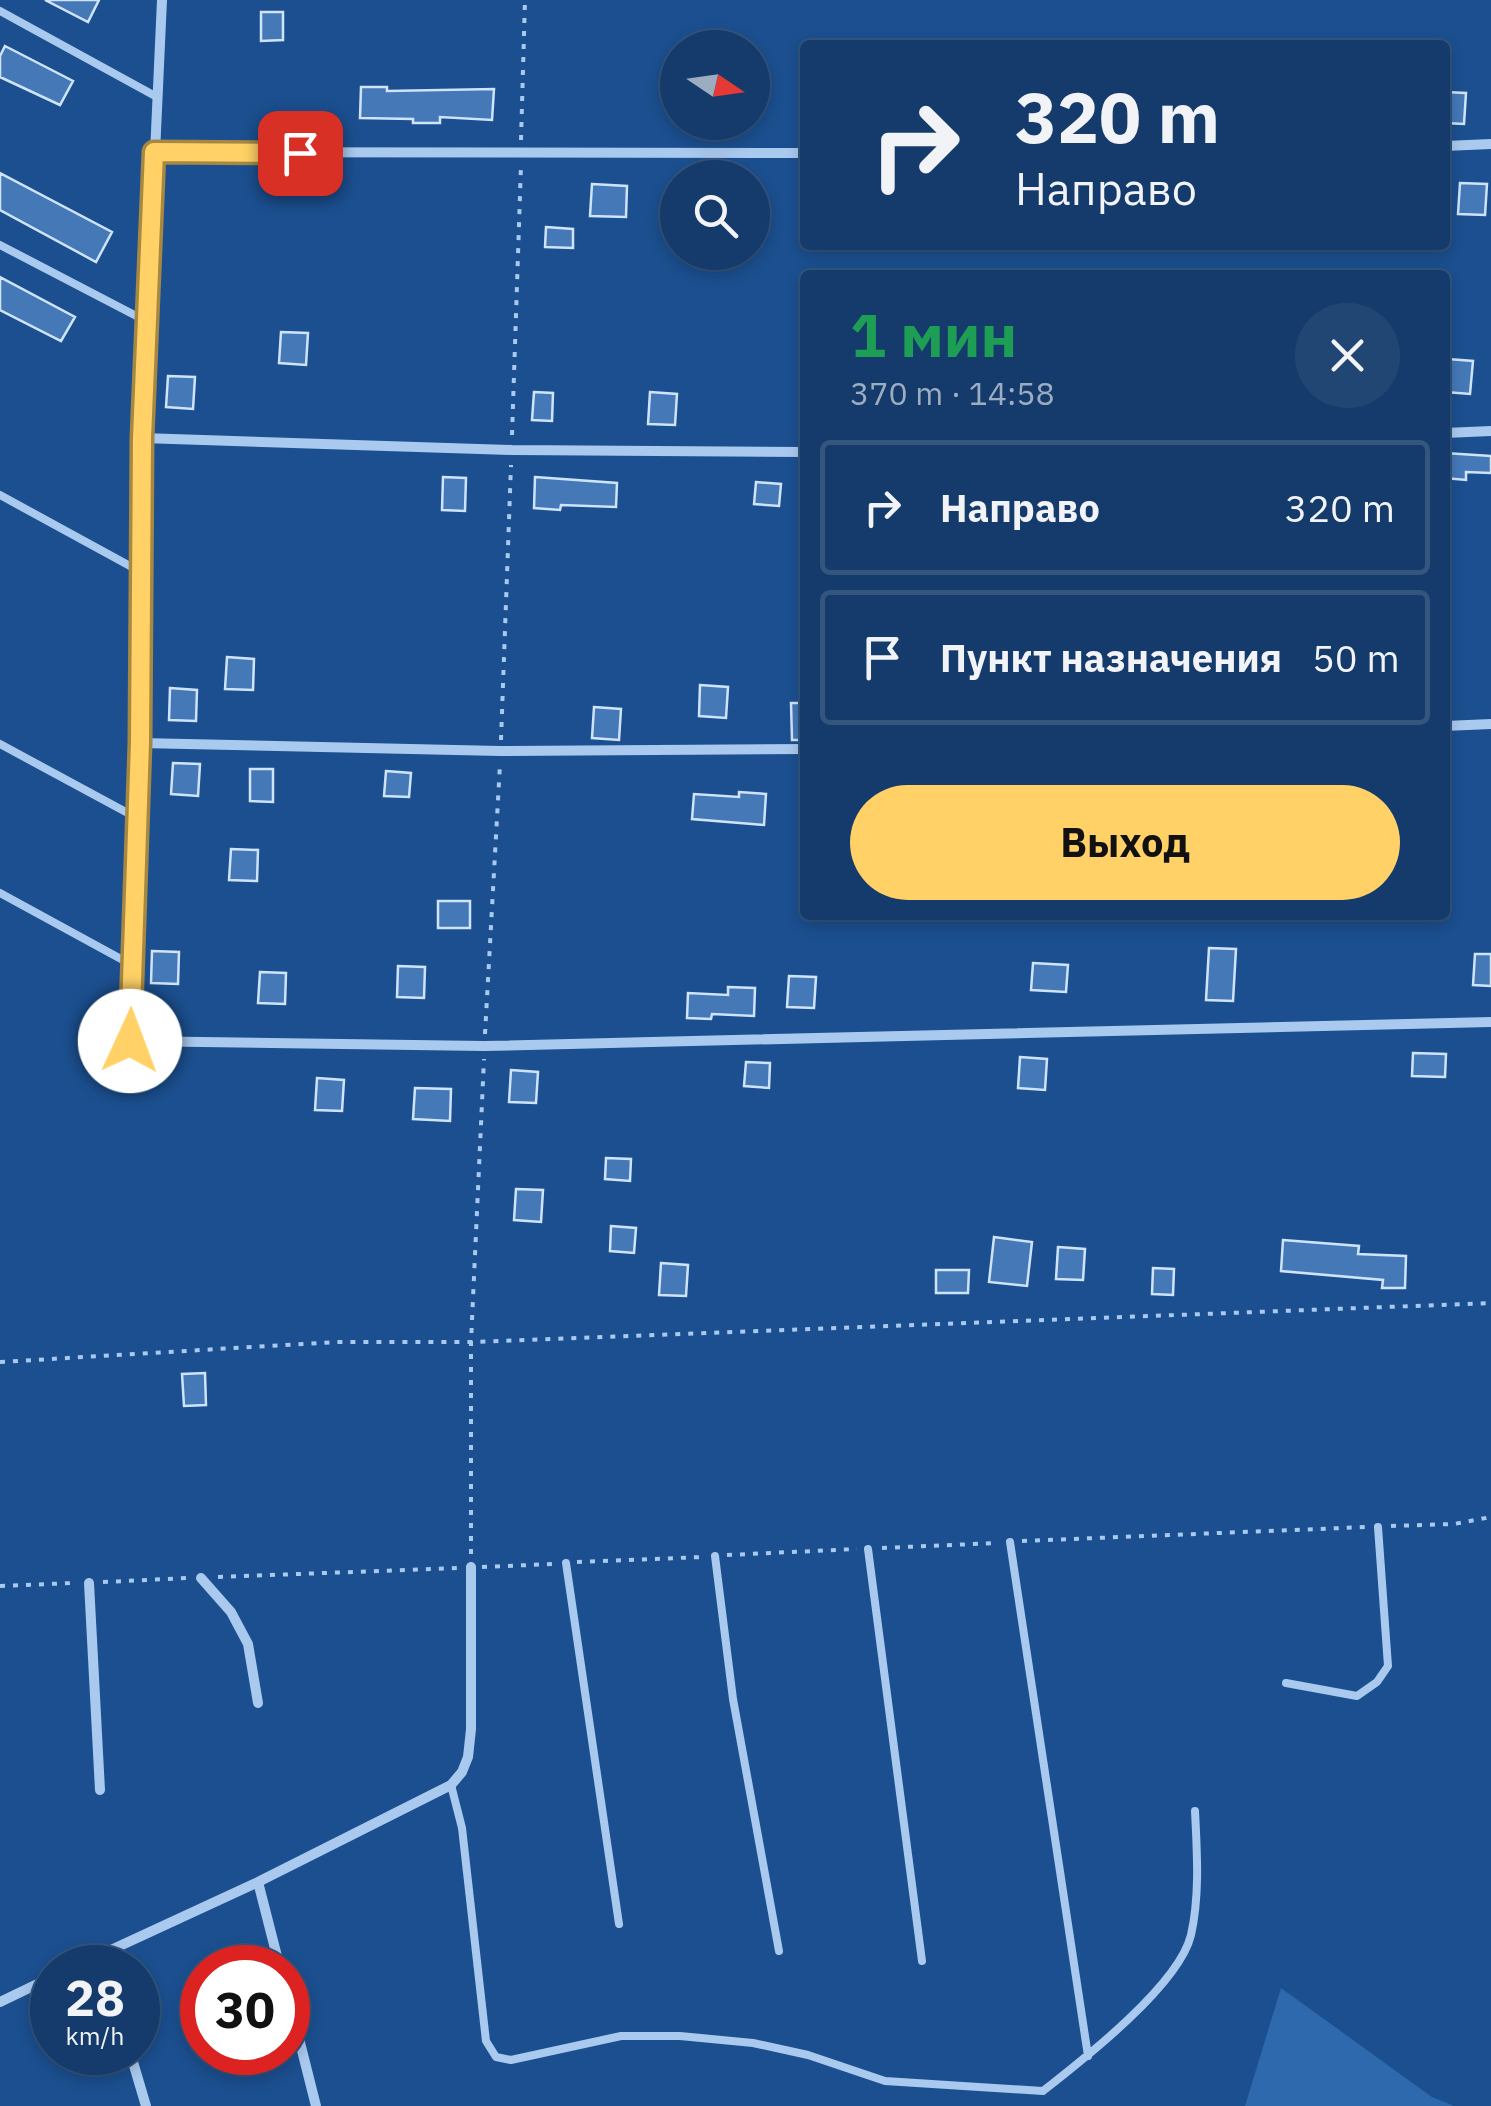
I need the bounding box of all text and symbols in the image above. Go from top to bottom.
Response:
north arrow [660,30,770,140]
map controls [660,30,770,270]
text: 320 m [1015,71,1220,162]
icon: right [850,80,980,210]
pin [258,111,343,196]
icon: arrive [273,126,328,181]
text: Направо [1015,159,1197,217]
button: search [660,160,770,270]
text: 1 мин [850,295,1017,374]
button: close [1295,303,1400,408]
text: 370 m · 14:58 [850,372,1055,414]
icon: right [855,480,910,535]
text: Направо [940,483,1100,532]
text: 320 m [1284,483,1395,532]
icon: arrive [855,630,910,685]
text: Пункт назначения [940,633,1282,682]
text: 50 m [1312,633,1400,682]
button: Выход [850,785,1400,900]
position arrow [78,989,182,1093]
speed limit sign: 30 [180,1945,310,2075]
text: 28 [65,1965,125,2030]
text: km/h [66,2019,124,2052]

